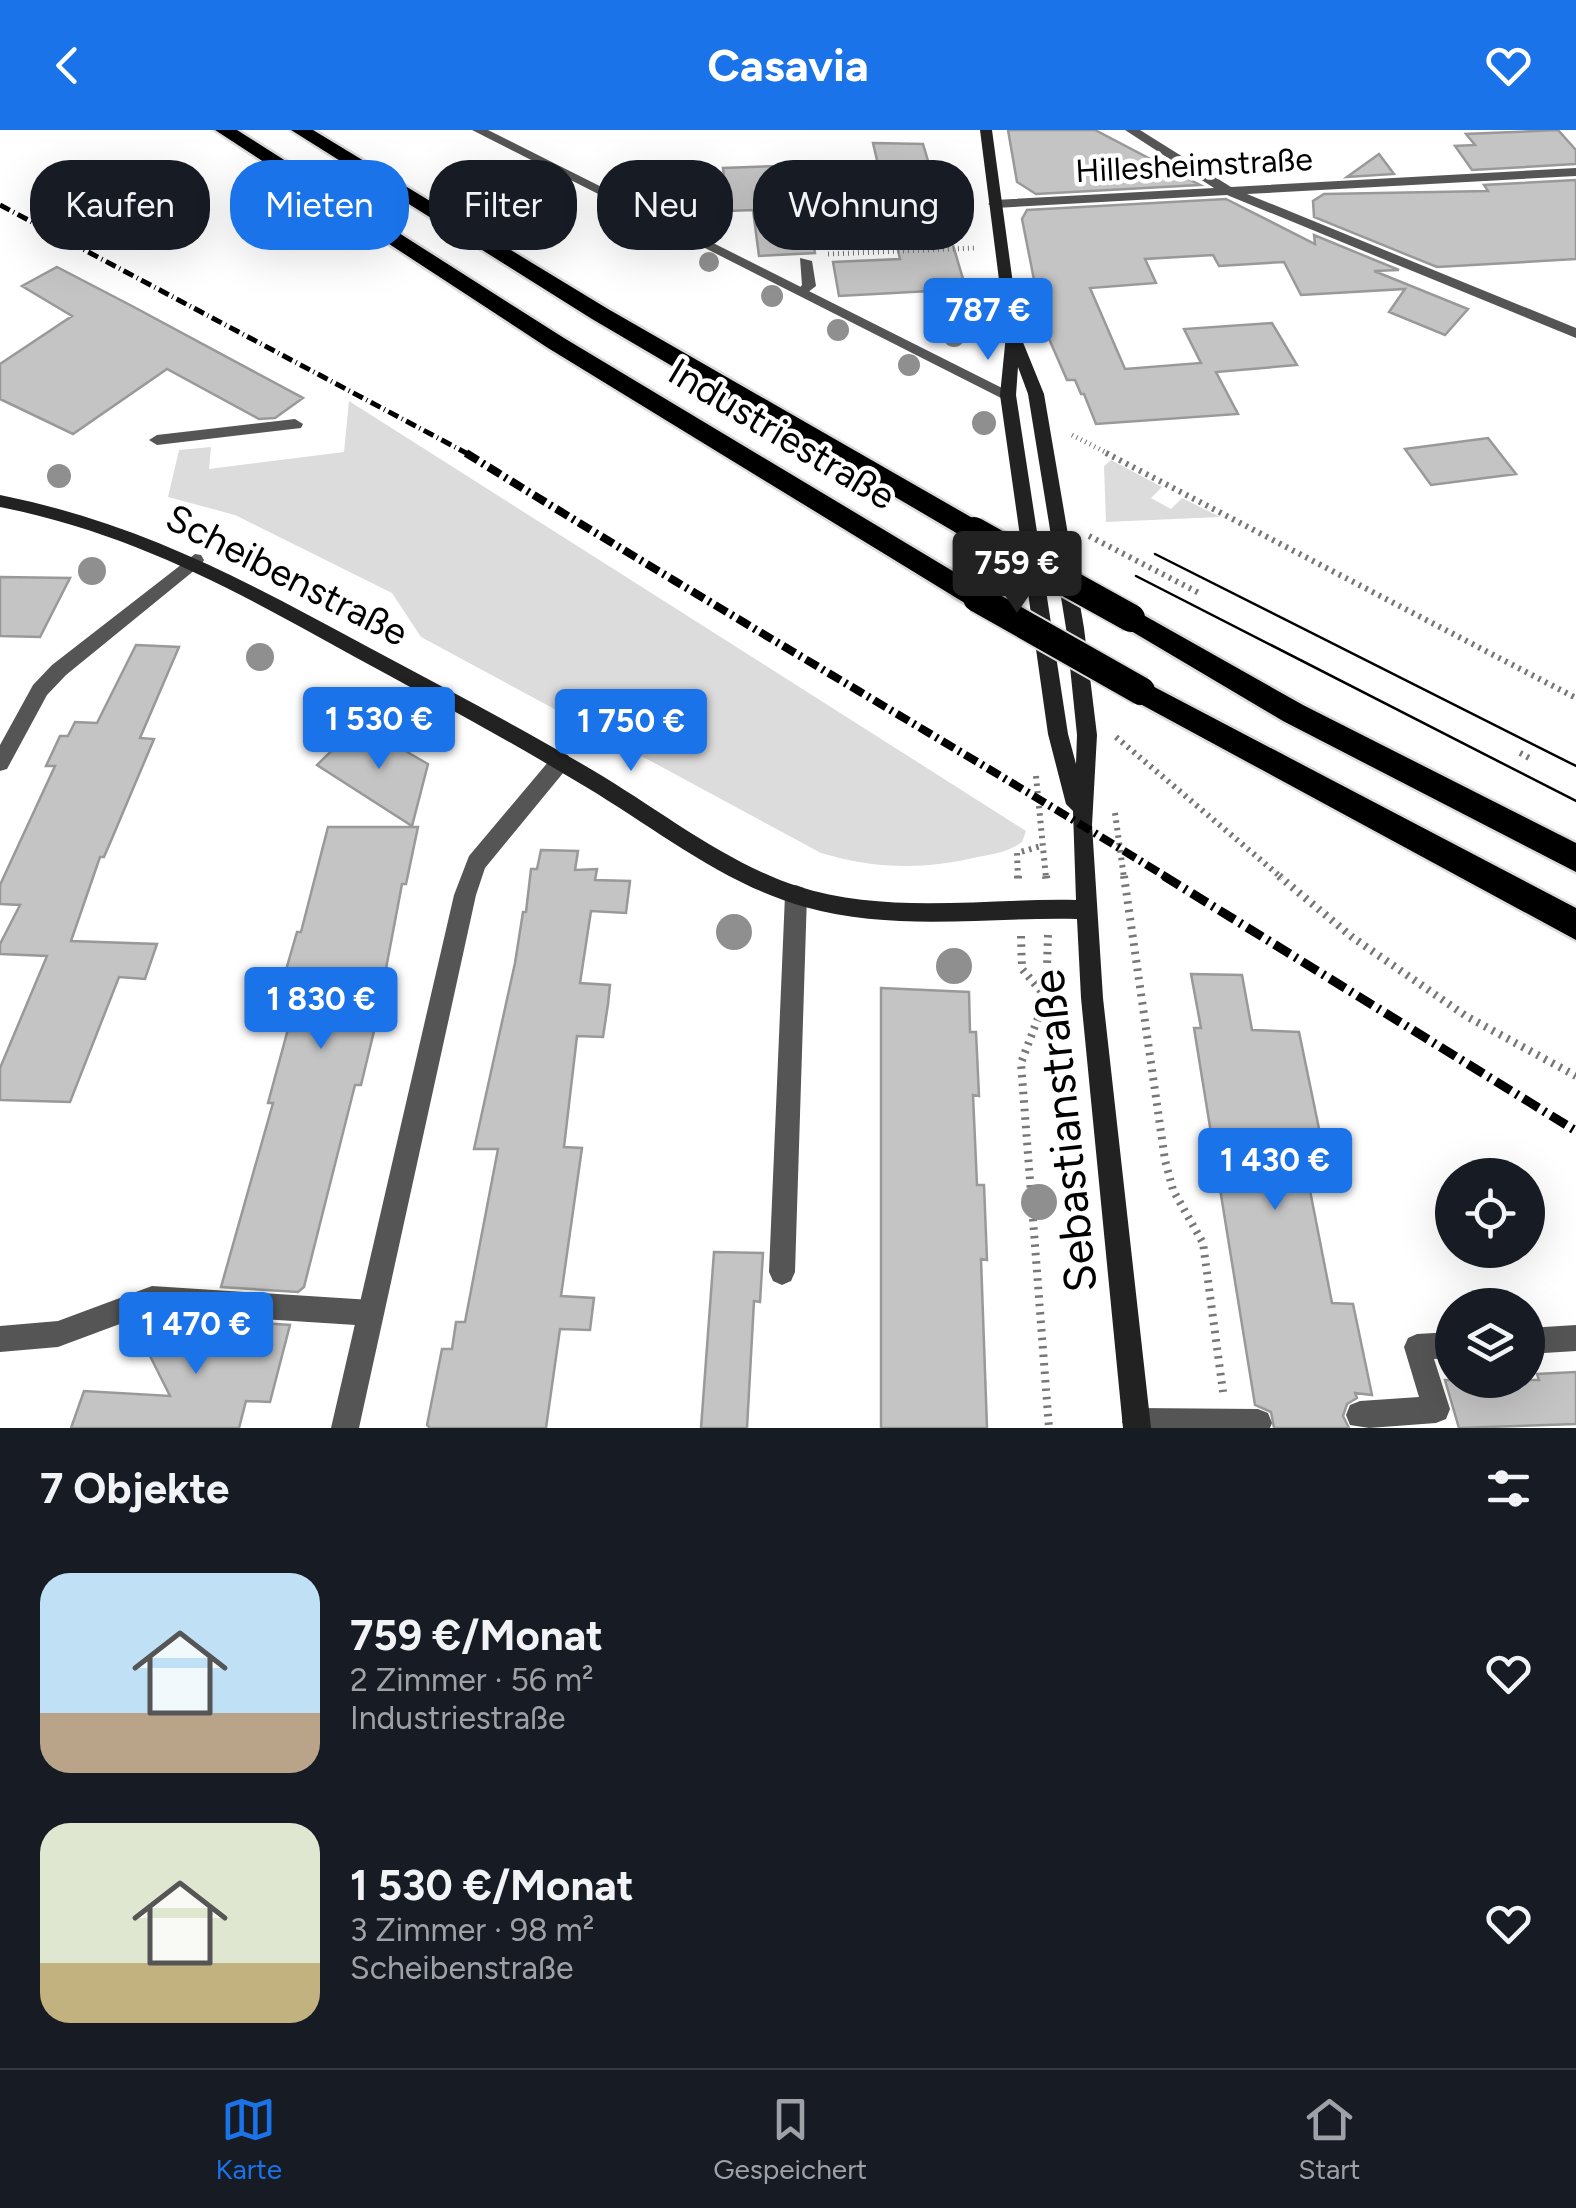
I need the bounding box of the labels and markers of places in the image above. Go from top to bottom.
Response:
pin: 787 € [918,278,1058,363]
pin: 759 € [947,531,1087,616]
pin: 1 530 € [287,687,471,772]
pin: 1 750 € [539,689,723,774]
pin: 1 830 € [229,967,413,1052]
pin: 1 430 € [1183,1128,1367,1213]
pin: 1 470 € [104,1292,288,1377]

